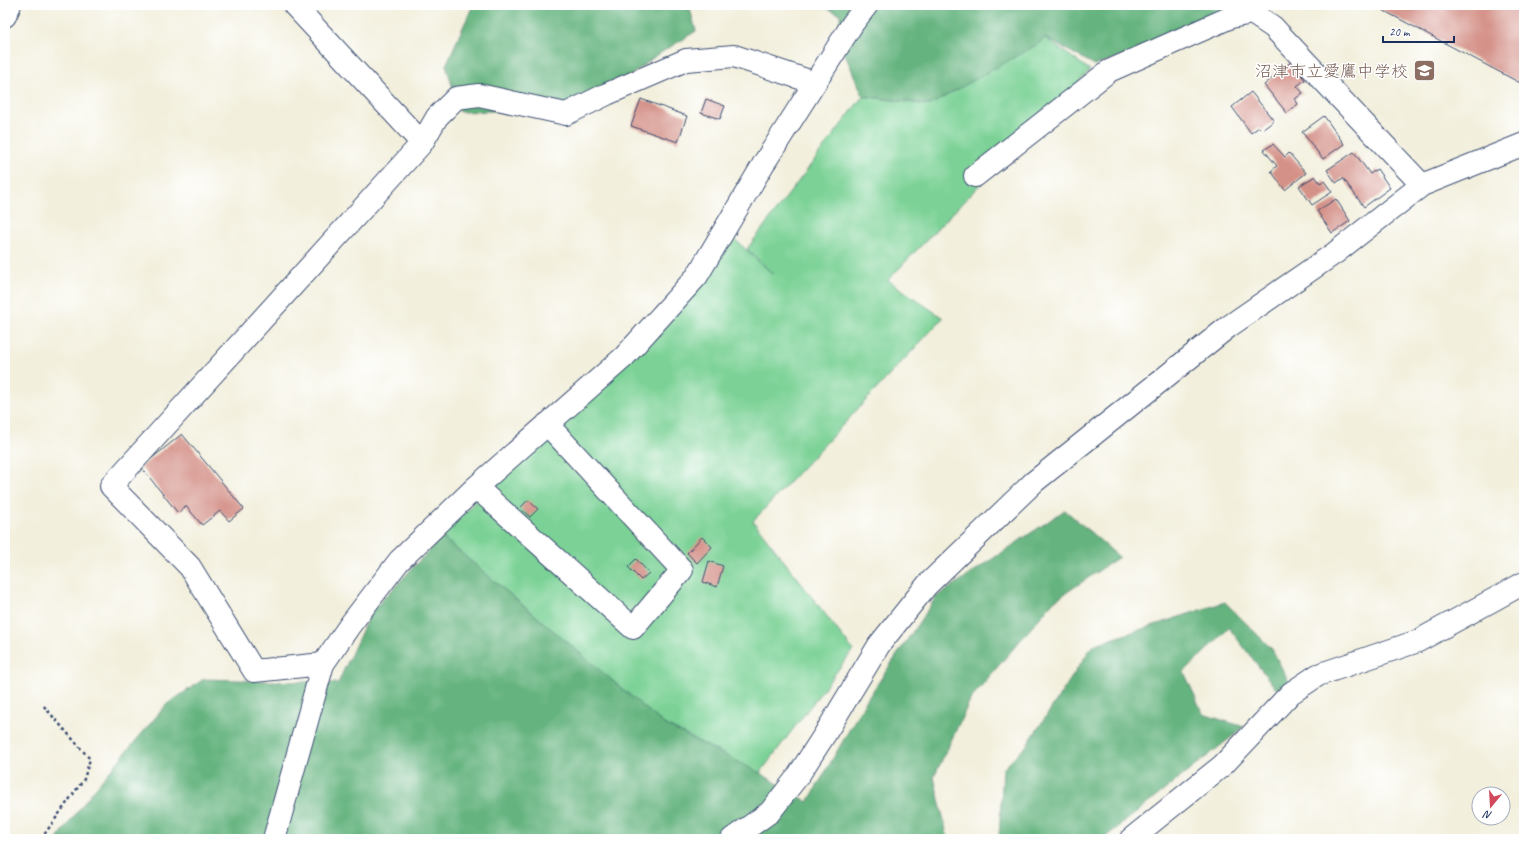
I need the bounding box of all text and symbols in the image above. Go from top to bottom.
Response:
scale bar [1383,18,1454,44]
text: 20 m [1389,24,1411,40]
school or university icon: 沼津市立愛鷹中学校 [1411,58,1437,84]
place label: 沼津市立愛鷹中学校 [1255,61,1408,82]
north arrow [1471,786,1511,826]
text: N [1480,807,1493,823]

